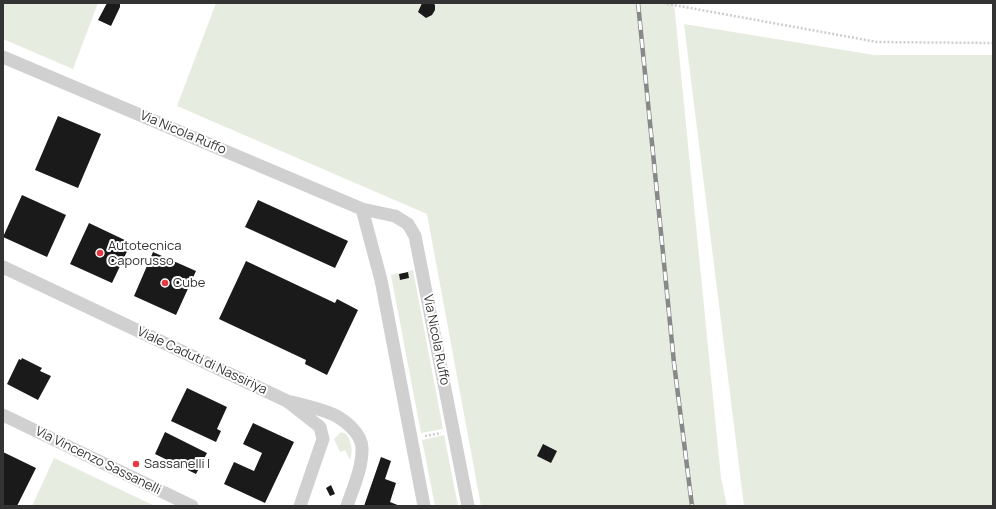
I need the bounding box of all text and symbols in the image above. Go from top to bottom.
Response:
street label: Via Nicola Ruffo [138,108,228,158]
place label: Autotecnica Caporusso [108,238,181,269]
marker: Autotecnica Caporusso [95,248,105,258]
place label: Cube [173,275,205,291]
marker: Cube [160,278,170,288]
street label: Via Nicola Ruffo [420,293,452,387]
street label: Viale Caduti di Nassiriya [135,324,269,398]
street label: Via Vincenzo Sassanelli [33,424,163,498]
place label: Sassanelli I [144,456,210,472]
marker: Sassanelli I [131,459,141,469]

